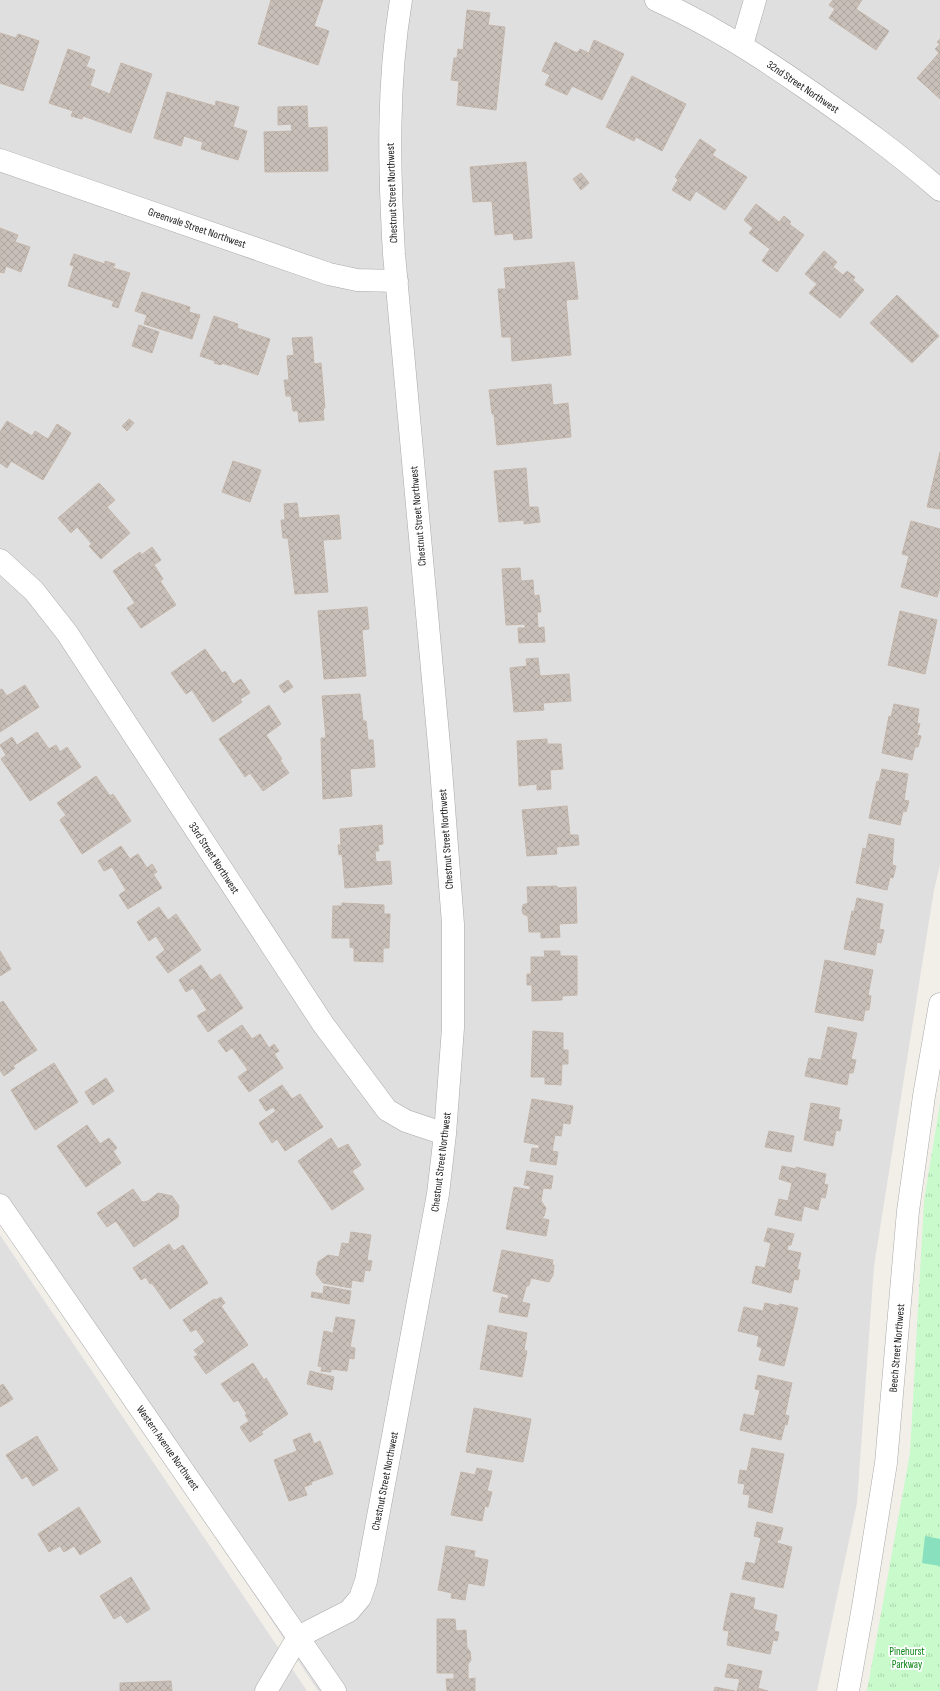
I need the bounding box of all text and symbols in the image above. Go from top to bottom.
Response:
street label: 32nd Street Northwest [764,58,842,116]
street label: Chestnut Street Northwest [384,142,400,243]
street label: Greenvale Street Northwest [146,205,248,251]
street label: Chestnut Street Northwest [407,465,429,567]
street label: Chestnut Street Northwest [436,788,456,890]
street label: 33rd Street Northwest [186,820,242,897]
street label: Chestnut Street Northwest [428,1111,454,1213]
street label: Beech Street Northwest [887,1302,907,1393]
street label: Western Avenue Northwest [134,1403,203,1493]
street label: Chestnut Street Northwest [369,1430,401,1532]
park label: Pinehurst Parkway [889,1645,925,1671]

